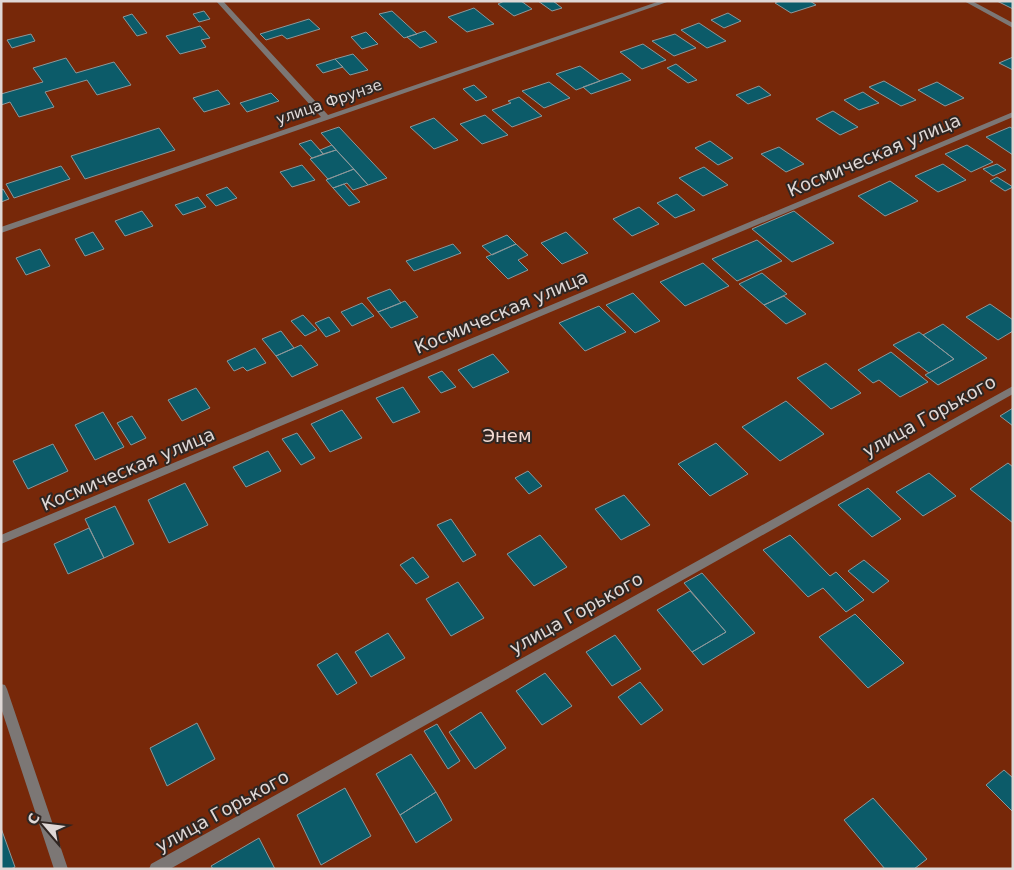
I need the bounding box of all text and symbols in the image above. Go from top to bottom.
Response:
street label: улица Фрунзе [274,75,384,129]
street label: Космическая улица [784,109,964,201]
street label: Космическая улица [411,266,591,358]
street label: улица Горького [859,371,999,461]
street label: Космическая улица [38,423,218,515]
park label: Энем [483,425,532,446]
street label: улица Горького [506,568,646,658]
street label: улица Горького [152,766,292,856]
north arrow [20,800,70,850]
text: С [24,811,43,827]

